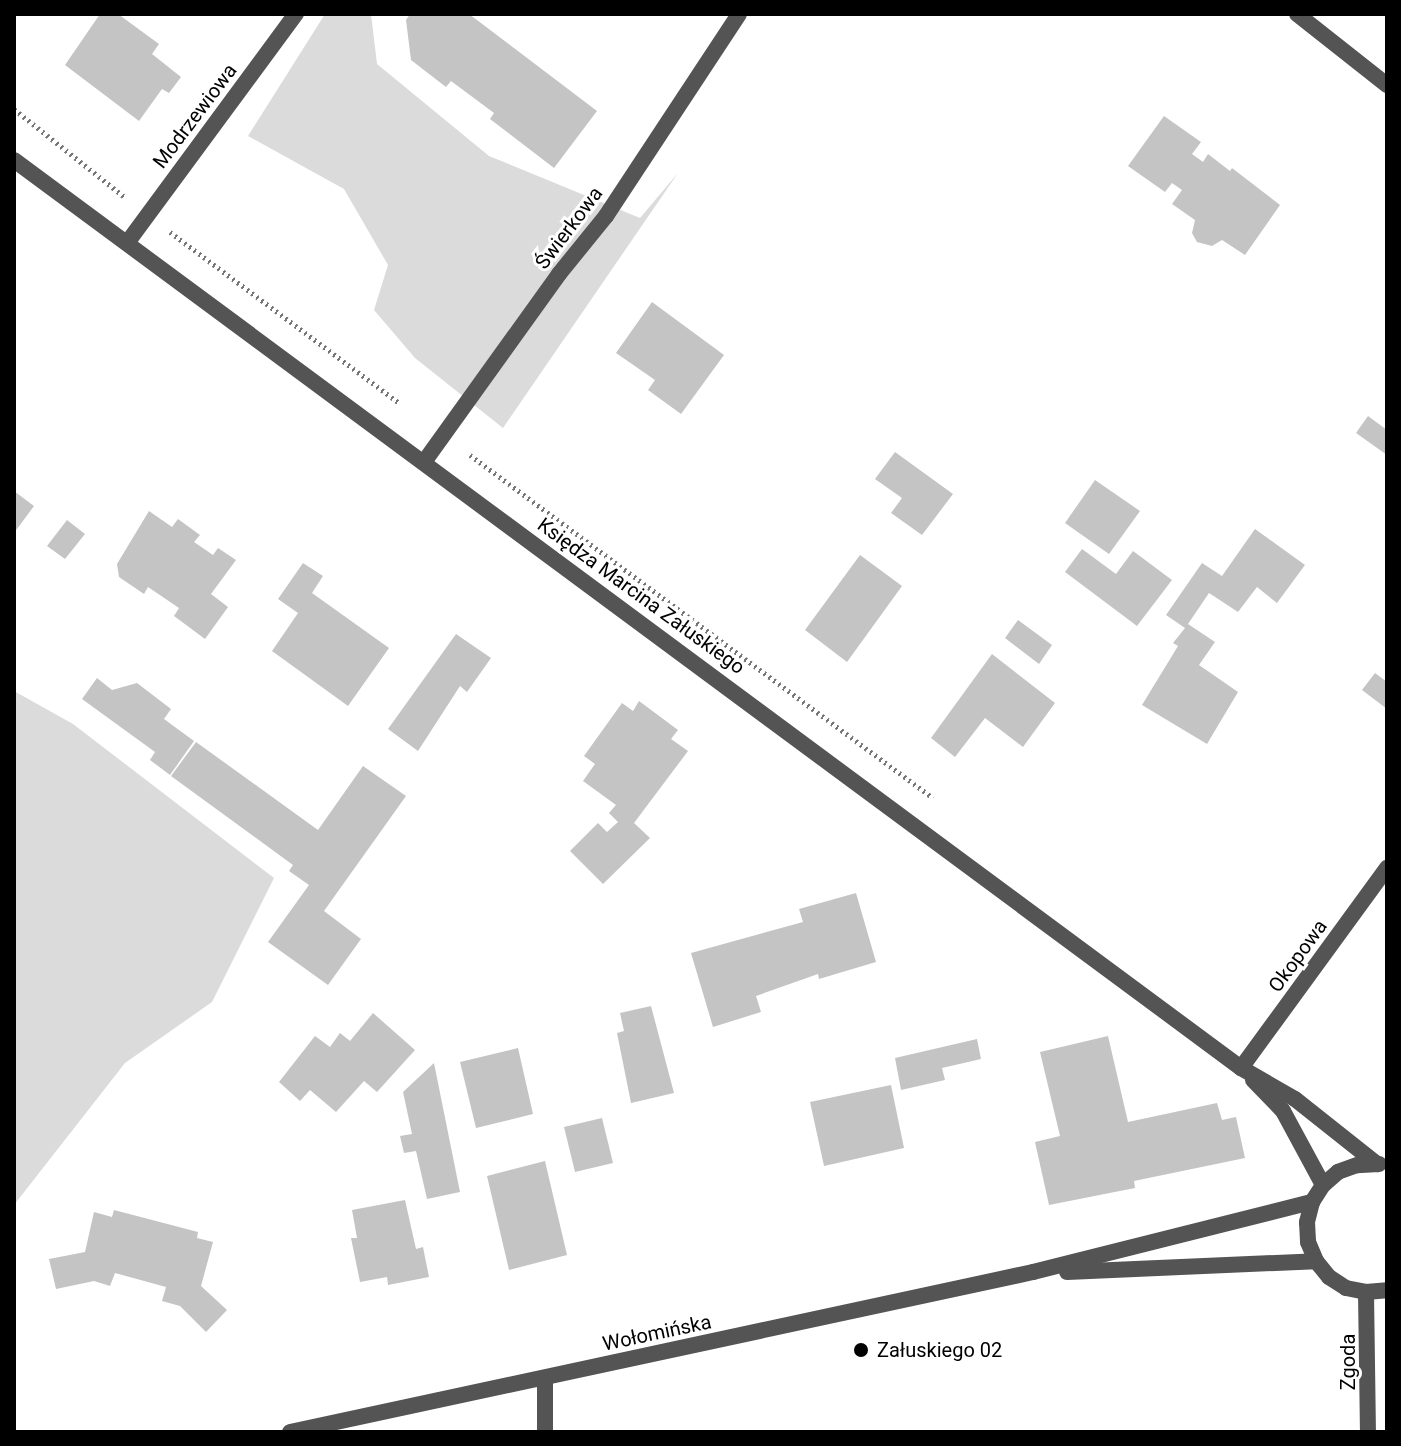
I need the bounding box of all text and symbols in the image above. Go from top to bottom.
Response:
street label: Modrzewiowa [148,59,242,173]
street label: Świerkowa [530,182,608,274]
street label: Księdza Marcina Załuskiego [533,513,749,679]
street label: Okopowa [1264,915,1332,997]
street label: Wołomińska [600,1310,714,1356]
street label: Zgoda [1336,1334,1360,1390]
place label: Załuskiego 02 [877,1338,1002,1362]
marker: Załuskiego 02 [852,1341,870,1359]

